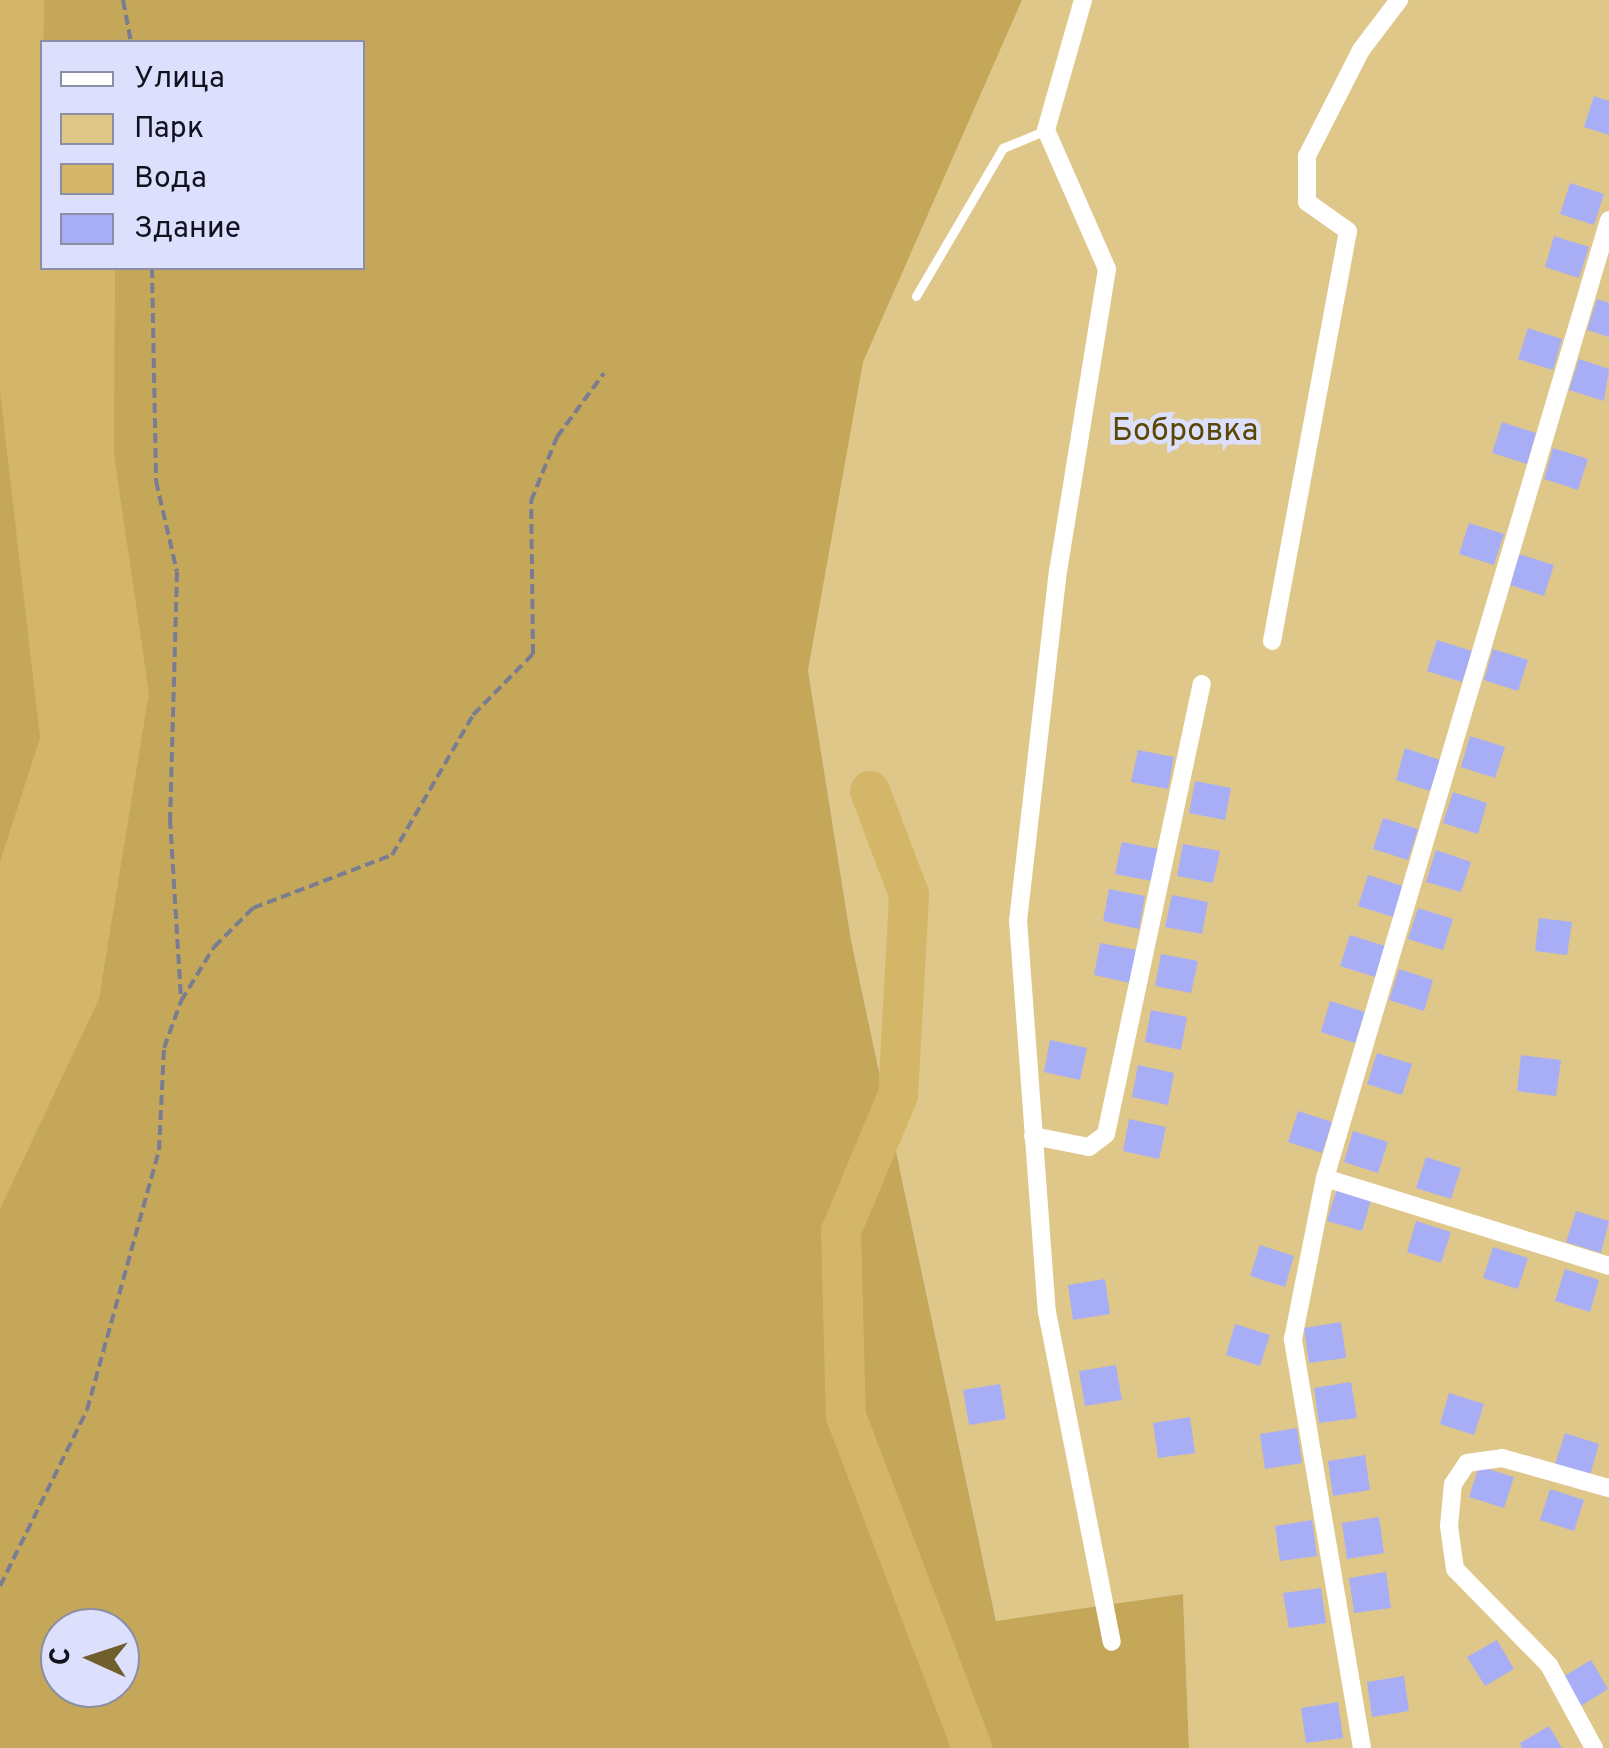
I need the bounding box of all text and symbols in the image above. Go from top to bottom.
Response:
legend [40,40,365,270]
text: Улица [134,61,225,98]
text: Парк [134,111,204,148]
text: Вода [134,161,207,198]
text: Здание [134,211,241,248]
park label: Бобровка [1112,413,1258,451]
north arrow [40,1608,140,1708]
text: С [44,1647,80,1666]

